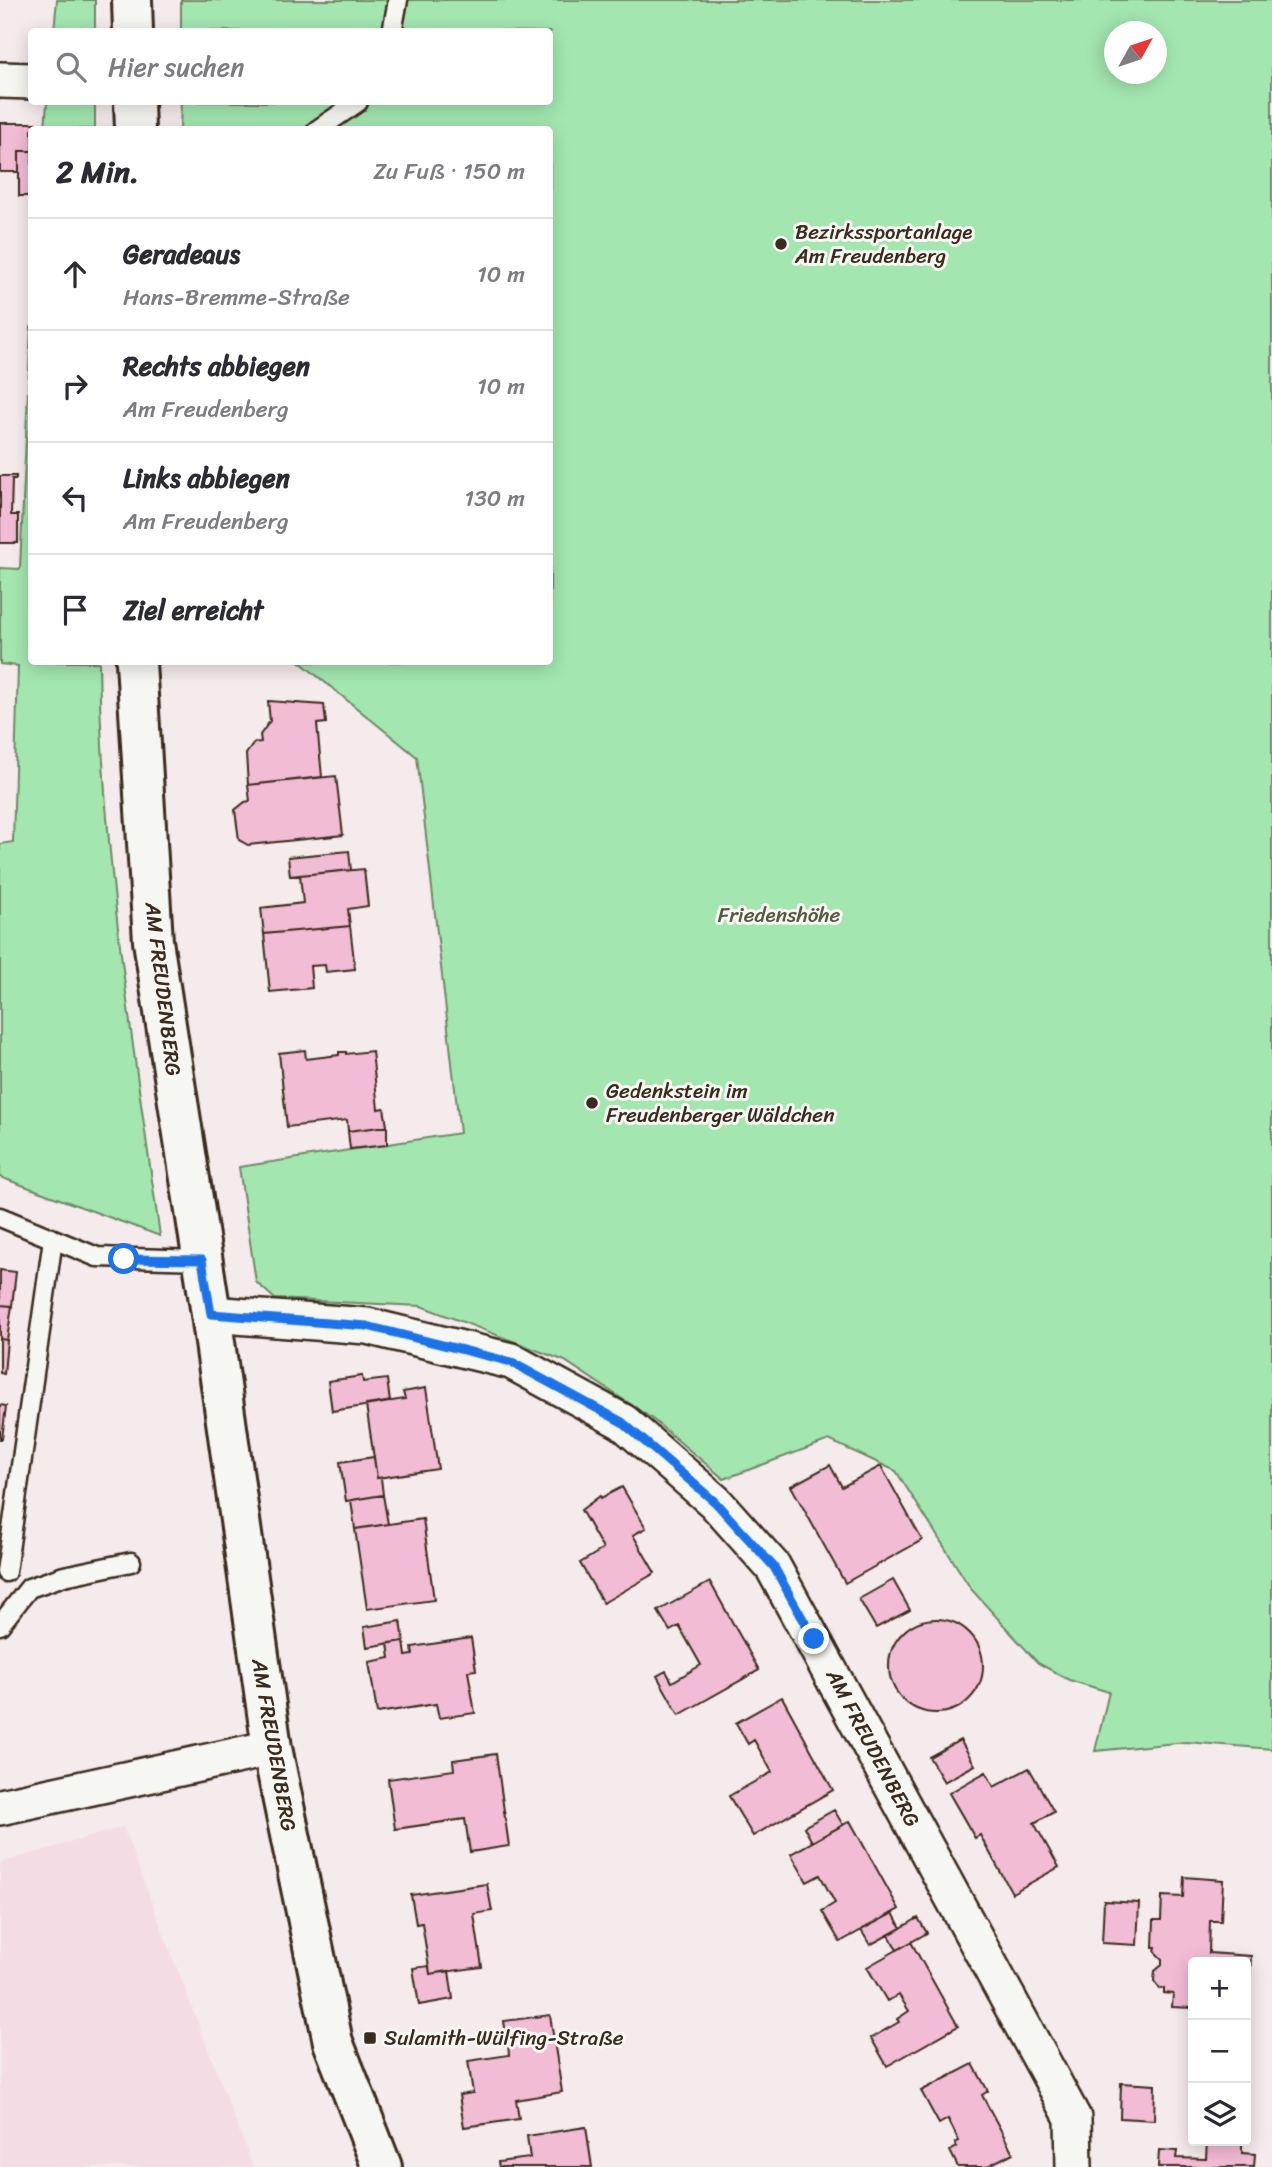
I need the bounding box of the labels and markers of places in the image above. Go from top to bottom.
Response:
place label: Bezirkssportanlage Am Freudenberg [794,213,972,275]
marker: Bezirkssportanlage Am Freudenberg [773,236,789,252]
place label: Gedenkstein im Freudenberger Wäldchen [606,1072,835,1134]
marker: Gedenkstein im Freudenberger Wäldchen [584,1095,600,1111]
place label: Sulamith-Wülfing-Straße [384,2019,624,2057]
marker: Sulamith-Wülfing-Straße [362,2030,378,2046]

